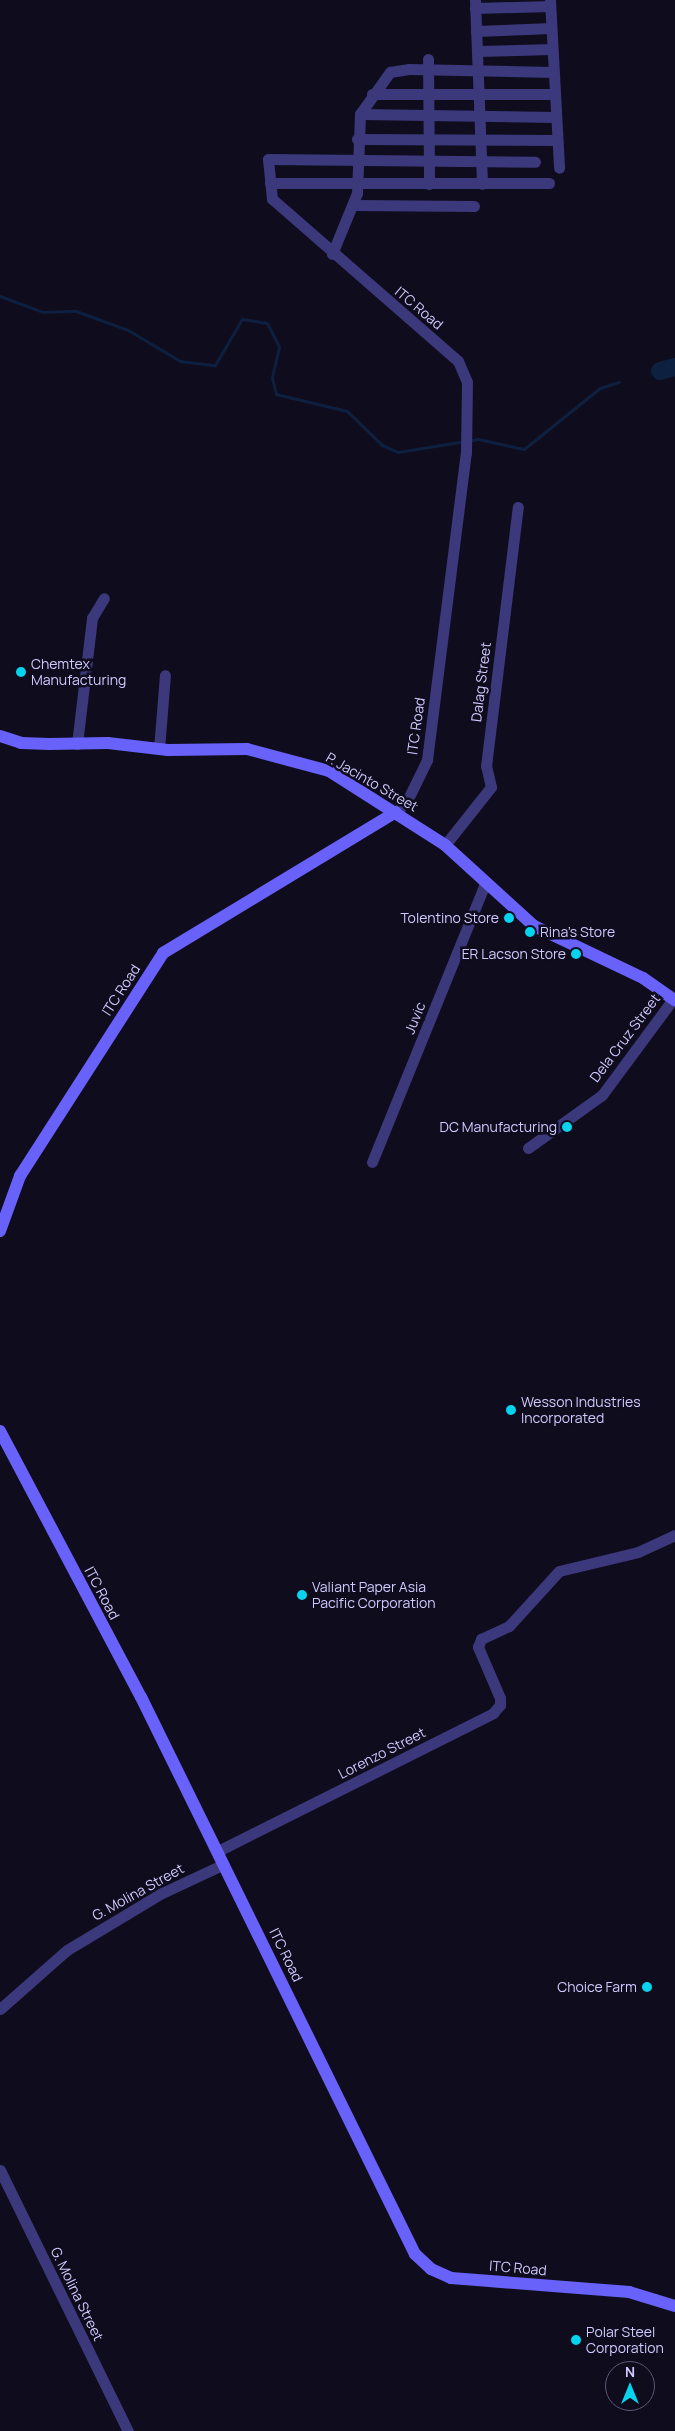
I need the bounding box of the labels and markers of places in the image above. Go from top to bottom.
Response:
place label: Chemtex Manufacturing [31,656,126,689]
marker: Chemtex Manufacturing [15,666,27,678]
place label: Tolentino Store [400,910,499,926]
marker: Tolentino Store [503,912,515,924]
place label: Rina's Store [540,924,615,940]
marker: Rina's Store [524,926,536,938]
place label: ER Lacson Store [462,946,566,962]
marker: ER Lacson Store [570,948,582,960]
place label: DC Manufacturing [439,1119,557,1135]
marker: DC Manufacturing [561,1121,573,1133]
place label: Wesson Industries Incorporated [521,1394,640,1426]
marker: Wesson Industries Incorporated [505,1404,517,1416]
place label: Valiant Paper Asia Pacific Corporation [312,1579,436,1611]
marker: Valiant Paper Asia Pacific Corporation [296,1589,308,1601]
place label: Choice Farm [557,1979,637,1995]
marker: Choice Farm [641,1981,653,1993]
place label: Polar Steel Corporation [586,2324,664,2356]
marker: Polar Steel Corporation [570,2334,582,2346]

